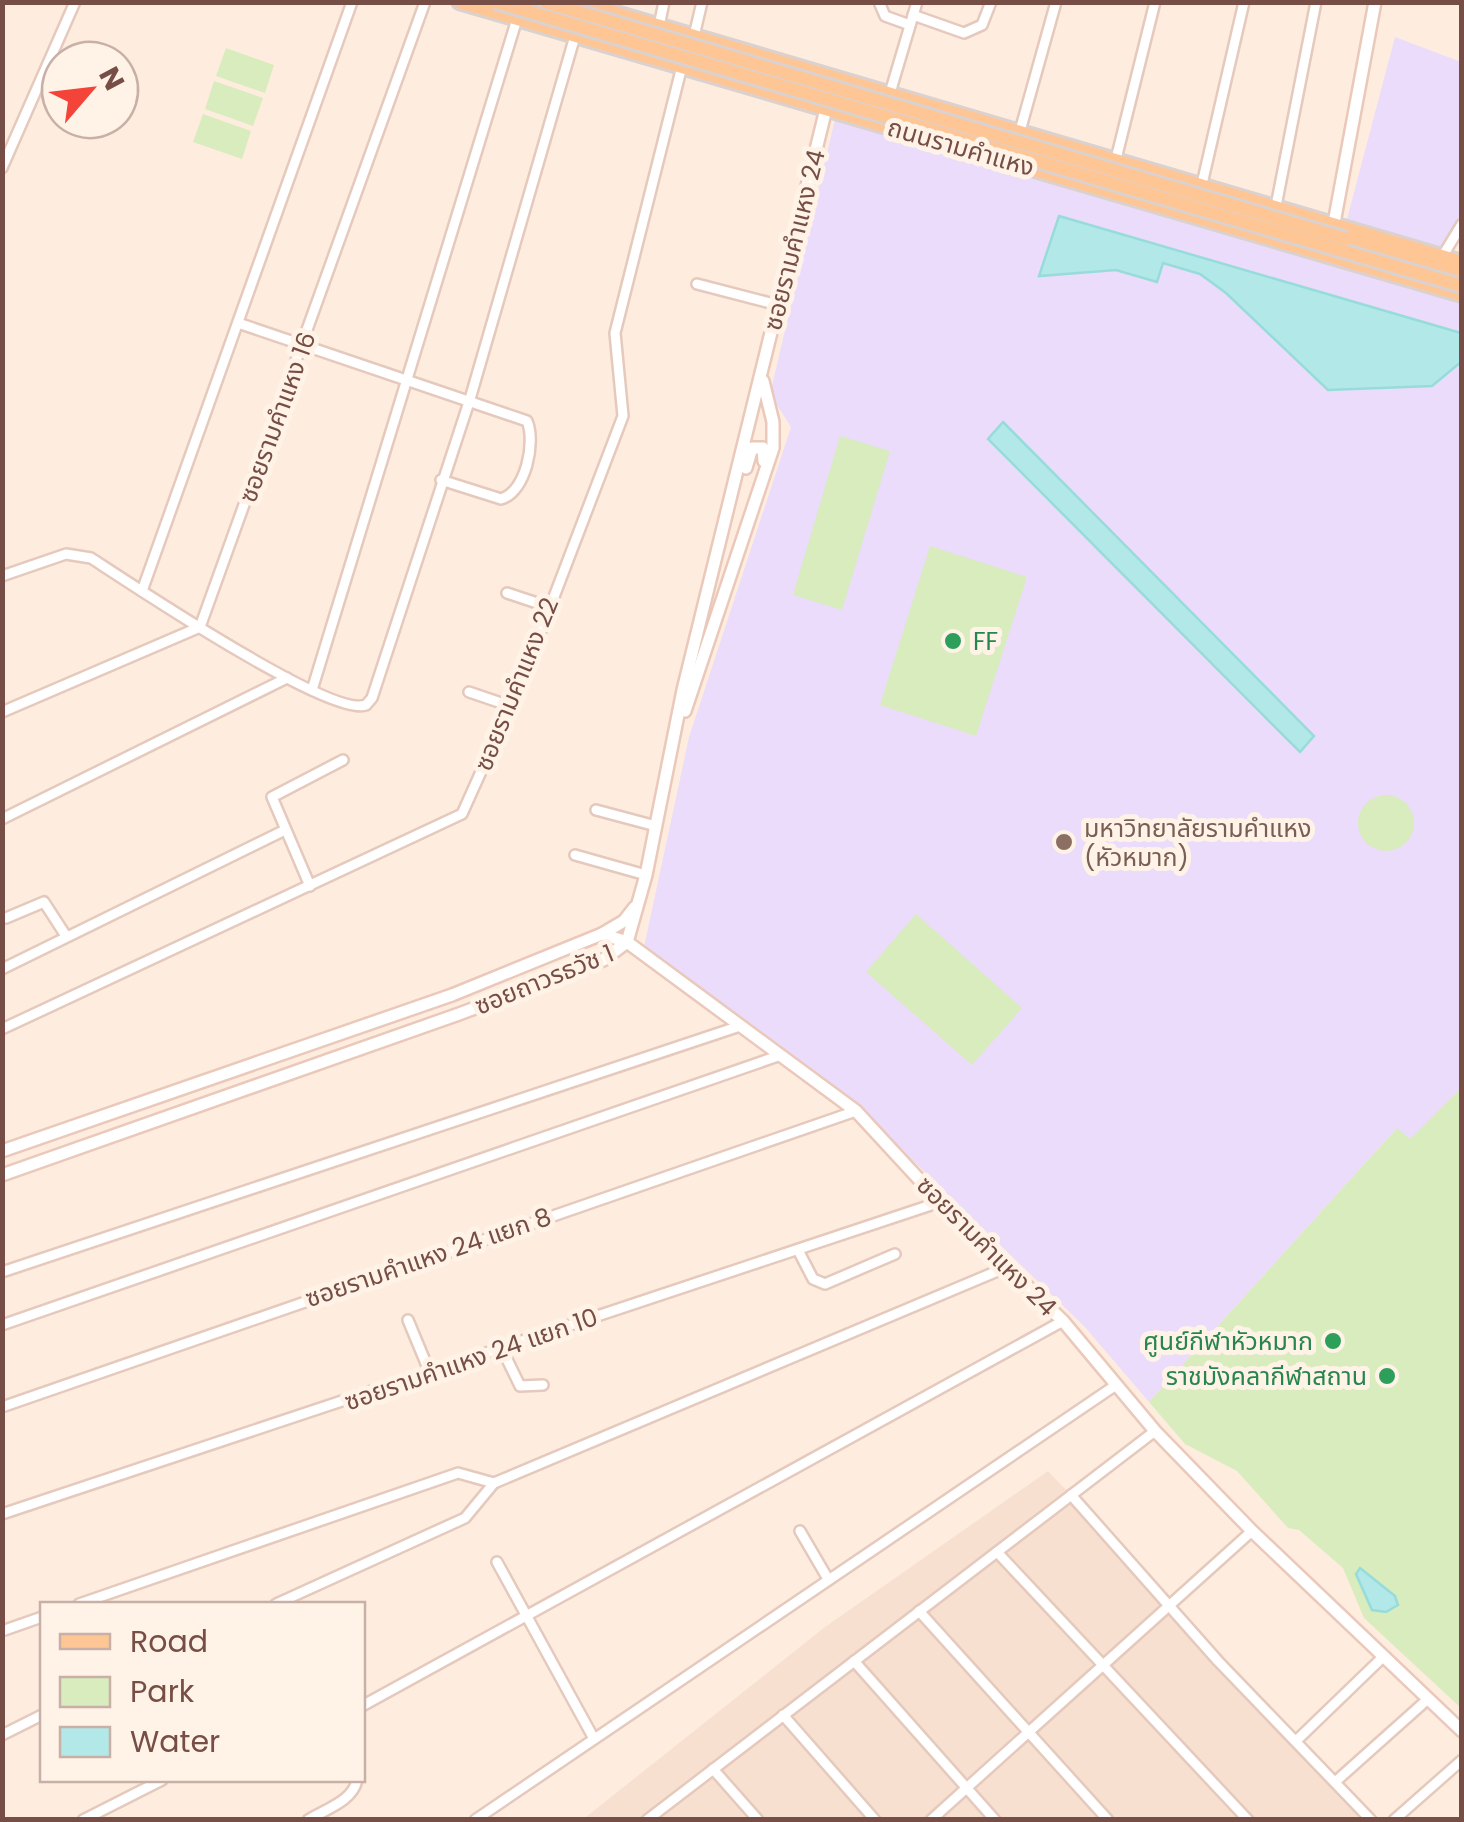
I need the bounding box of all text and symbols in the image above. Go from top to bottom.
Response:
north arrow [40,40,140,140]
text: N [89,60,134,97]
street label: ถนนรามคำแหง [883,110,1038,185]
street label: ซอยรามคำแหง 24 [755,146,834,334]
street label: ซอยรามคำแหง 16 [230,327,325,507]
street label: ซอยรามคำแหง 22 [466,592,567,776]
place label: FF [973,624,998,659]
marker: FF [942,630,964,652]
place label: มหาวิทยาลัยรามคำแหง (หัวหมาก) [1084,811,1311,875]
marker: มหาวิทยาลัยรามคำแหง (หัวหมาก) [1053,831,1075,853]
street label: ซอยถาวรธวัช 1 [469,936,619,1023]
street label: ซอยรามคำแหง 24 [909,1168,1065,1324]
street label: ซอยรามคำแหง 24 แยก 8 [301,1199,556,1316]
street label: ซอยรามคำแหง 24 แยก 10 [340,1300,602,1419]
place label: ศูนย์กีฬาหัวหมาก [1143,1324,1313,1359]
marker: ศูนย์กีฬาหัวหมาก [1322,1330,1344,1352]
place label: ราชมังคลากีฬาสถาน [1166,1359,1367,1394]
marker: ราชมังคลากีฬาสถาน [1376,1365,1398,1387]
legend [40,1602,365,1782]
text: Road [130,1620,208,1663]
text: Park [130,1670,195,1713]
text: Water [130,1720,220,1763]

